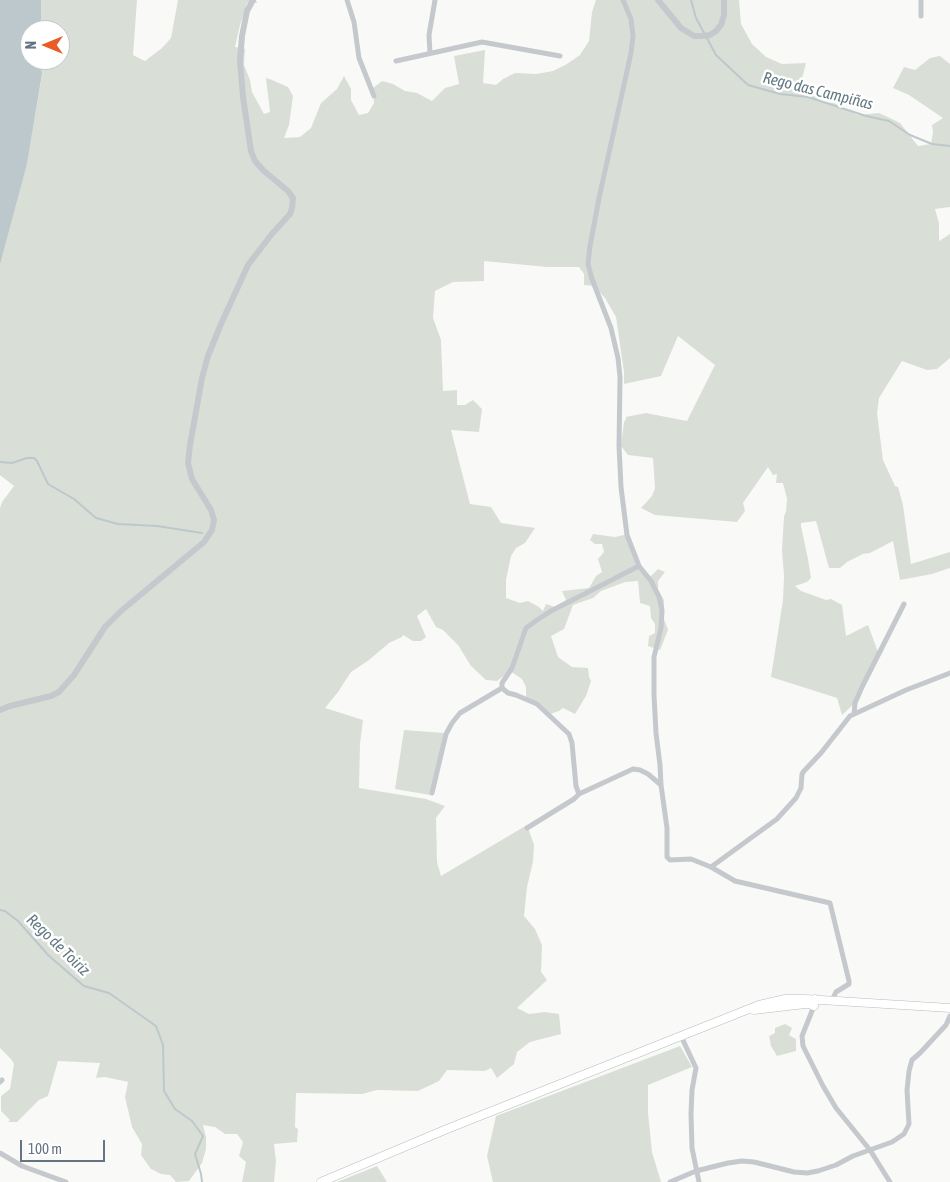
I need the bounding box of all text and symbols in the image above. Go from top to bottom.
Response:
north arrow [20,20,70,70]
text: N [23,41,39,49]
water label: Rego das Campiñas [761,68,875,114]
water label: Rego de Toiriz [22,910,94,980]
scale bar [22,1130,108,1162]
text: 100 m [28,1140,62,1157]

